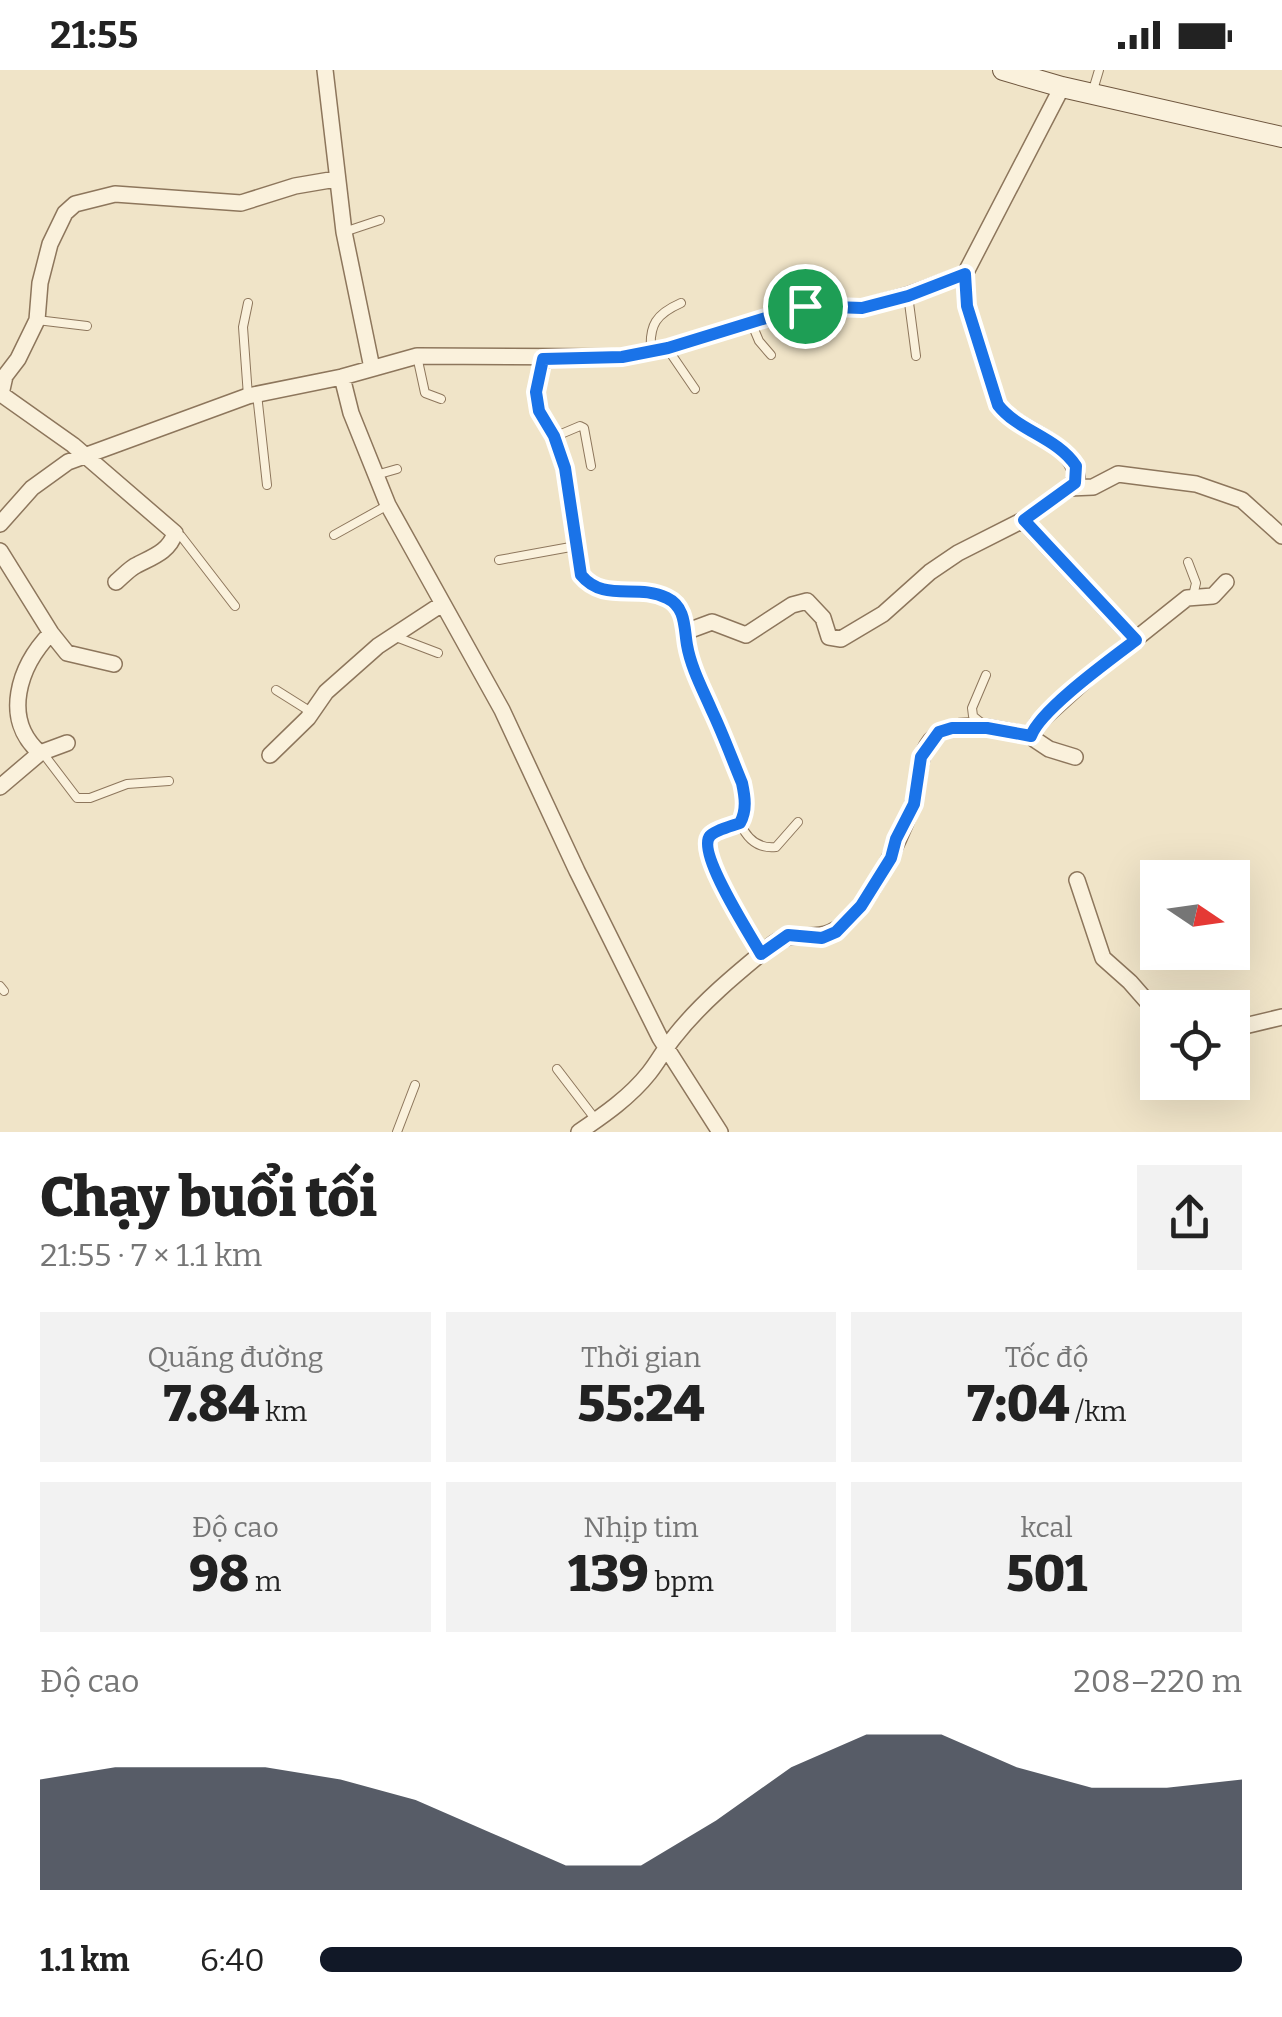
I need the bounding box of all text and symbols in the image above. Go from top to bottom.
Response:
text: 21:55 [50,12,138,58]
pin [763,264,848,349]
icon: arrive [778,279,833,334]
north arrow [1140,860,1250,970]
map controls [1140,860,1250,1100]
button: locate [1140,990,1250,1100]
text: Chạy buổi tối [40,1165,377,1231]
button: share [1137,1165,1242,1270]
text: 21:55 · 7 × 1.1 km [40,1236,262,1274]
text: Quãng đường [147,1341,324,1374]
text: Thời gian [581,1341,701,1374]
text: Tốc độ [1005,1341,1089,1374]
text: 7.84 [164,1374,259,1434]
text: 55:24 [577,1374,705,1434]
text: 7:04 [967,1374,1069,1434]
text: km [259,1395,307,1428]
text: /km [1069,1395,1126,1428]
text: Độ cao [192,1511,279,1544]
text: Nhịp tim [583,1511,699,1544]
text: kcal [1021,1511,1073,1544]
text: 98 [189,1544,249,1604]
text: 139 [568,1544,649,1604]
text: 501 [1006,1544,1087,1604]
text: m [249,1565,281,1598]
text: bpm [649,1565,714,1598]
text: Độ cao [40,1662,139,1700]
text: 208–220 m [1073,1662,1242,1700]
text: 1.1 km [40,1941,130,1979]
text: 6:40 [200,1941,265,1979]

